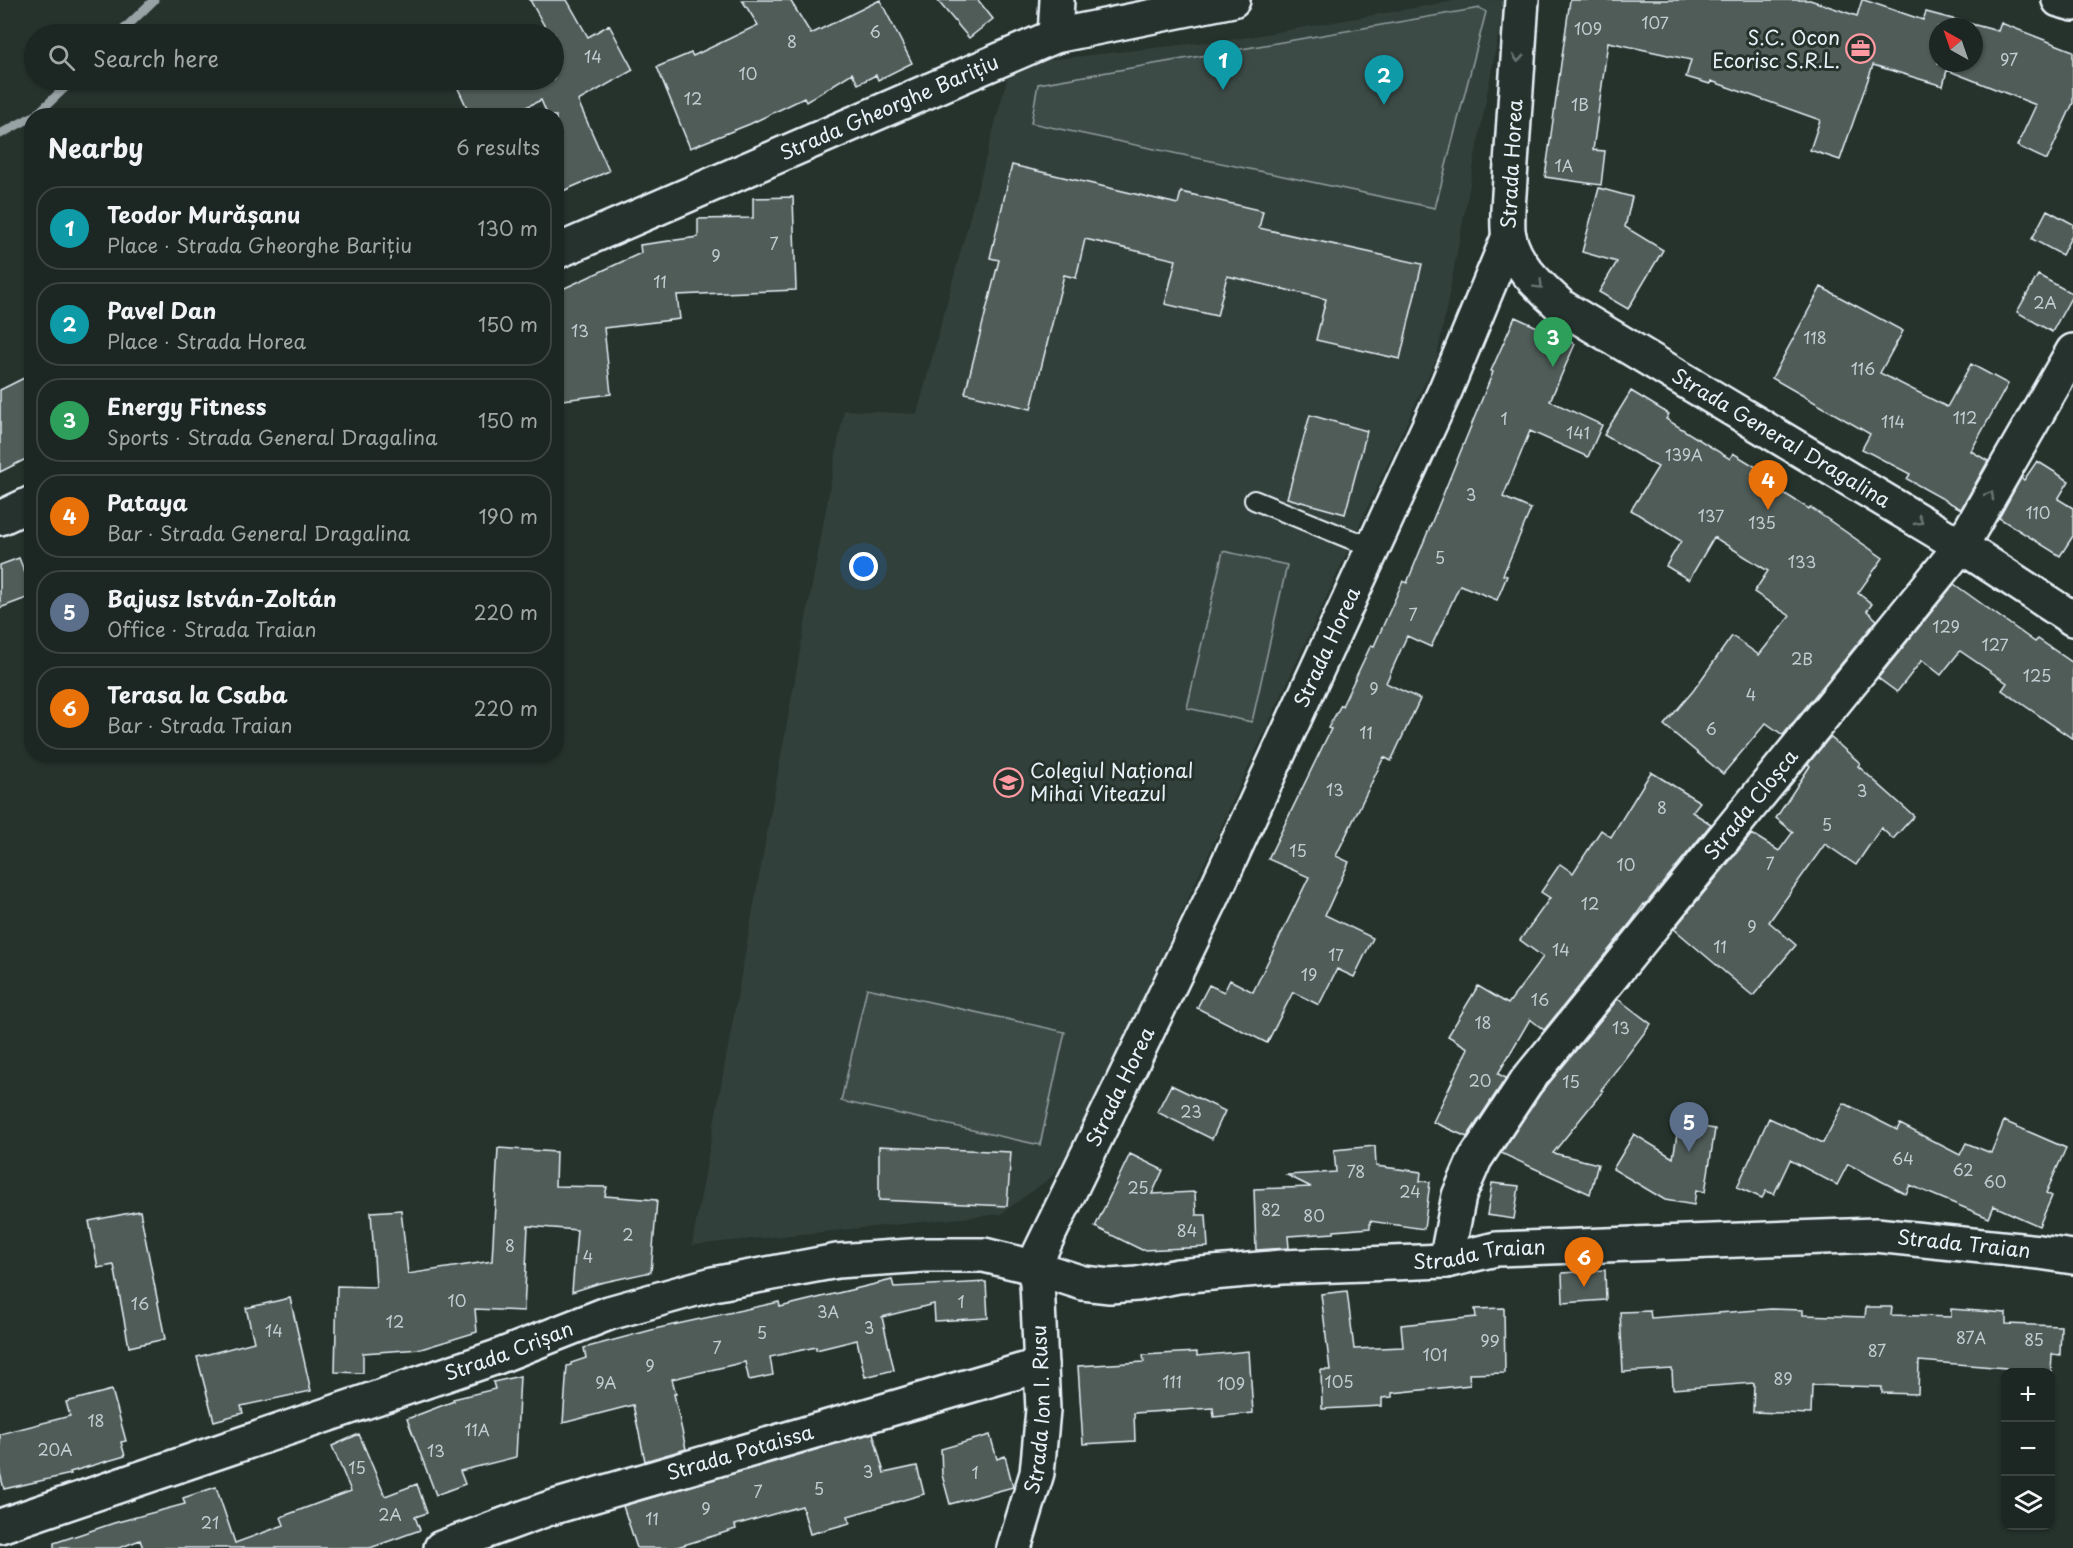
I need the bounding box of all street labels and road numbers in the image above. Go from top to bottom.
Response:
street label: Strada Gheorghe Barițiu [775,46,1003,168]
street label: Strada Horea [1493,98,1529,230]
street label: Strada General Dragalina [1666,360,1897,515]
street label: Strada Horea [1286,581,1367,712]
street label: Strada Cloșca [1696,742,1805,866]
street label: Strada Horea [1078,1021,1161,1152]
street label: Strada Traian [1896,1221,2032,1265]
street label: Strada Traian [1412,1231,1546,1276]
street label: Strada Crișan [440,1313,577,1388]
street label: Strada Ion I. Rusu [1015,1324,1057,1498]
street label: Strada Potaissa [663,1416,817,1487]

